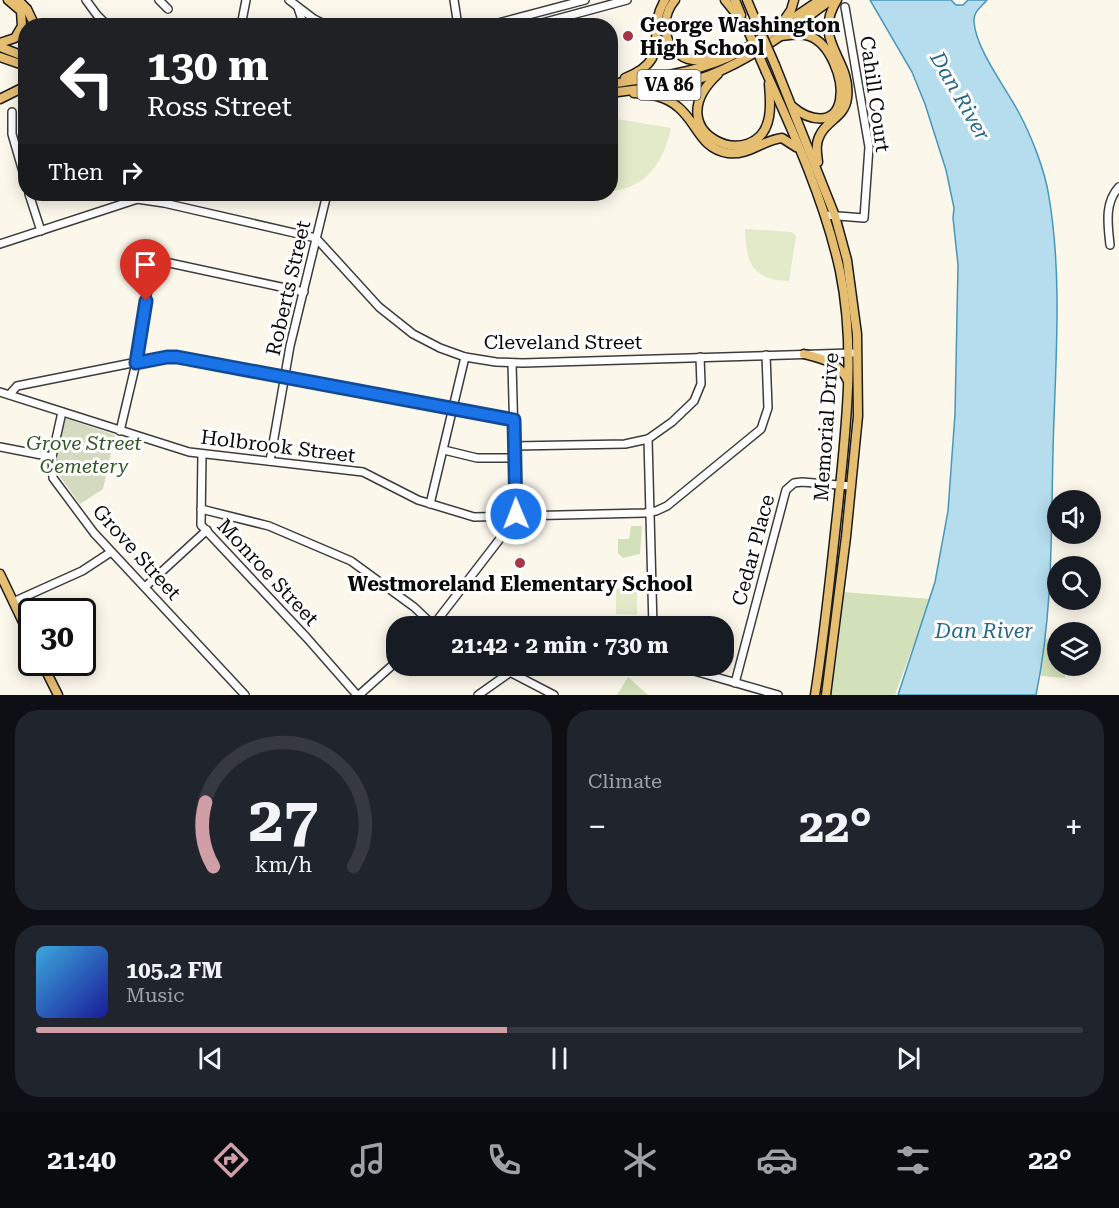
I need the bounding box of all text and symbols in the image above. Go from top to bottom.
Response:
place label: George Washington High School [640,13,841,60]
marker: George Washington High School [621,29,635,43]
street label: Cahill Court [855,34,895,154]
text: 130 m [147,41,269,90]
icon: left [48,42,126,120]
water label: Dan River [925,47,995,145]
road number: VA 86 [638,70,700,100]
text: Ross Street [147,91,292,123]
icon: right [115,156,148,189]
text: Then [48,160,103,185]
street label: Roberts Street [261,218,315,358]
pin [120,239,171,301]
icon: arrive [129,248,162,281]
street label: Cleveland Street [484,330,643,354]
street label: Memorial Drive [809,352,843,502]
street label: Holbrook Street [199,425,357,467]
park label: Grove Street Cemetery [26,431,142,478]
position arrow [484,482,548,546]
map controls [1047,490,1101,676]
button: sound [1047,490,1101,544]
street label: Cedar Place [727,492,779,608]
street label: Grove Street [88,499,186,605]
street label: Monroe Street [212,513,324,631]
marker: Westmoreland Elementary School [513,556,527,570]
button: search [1047,556,1101,610]
place label: Westmoreland Elementary School [347,572,693,596]
speed limit sign: 30 [18,598,96,676]
water label: Dan River [934,619,1033,643]
button: layers [1047,622,1101,676]
text: 21:42 · 2 min · 730 m [451,633,669,658]
text: Climate [588,769,662,793]
text: 27 [249,783,318,856]
text: 22° [799,800,872,853]
text: − [588,807,606,846]
text: + [1065,807,1083,846]
text: km/h [255,852,312,877]
text: 105.2 FM [126,958,223,983]
text: Music [126,983,185,1007]
icon: previous [194,1042,227,1075]
icon: pause [543,1042,576,1075]
icon: next [892,1042,925,1075]
icon: directions [210,1139,252,1181]
icon: music [347,1139,389,1181]
icon: phone [483,1139,525,1181]
icon: climate [619,1139,661,1181]
icon: car [756,1139,798,1181]
icon: filters [892,1139,934,1181]
text: 21:40 [47,1144,116,1176]
text: 22° [1028,1144,1072,1176]

